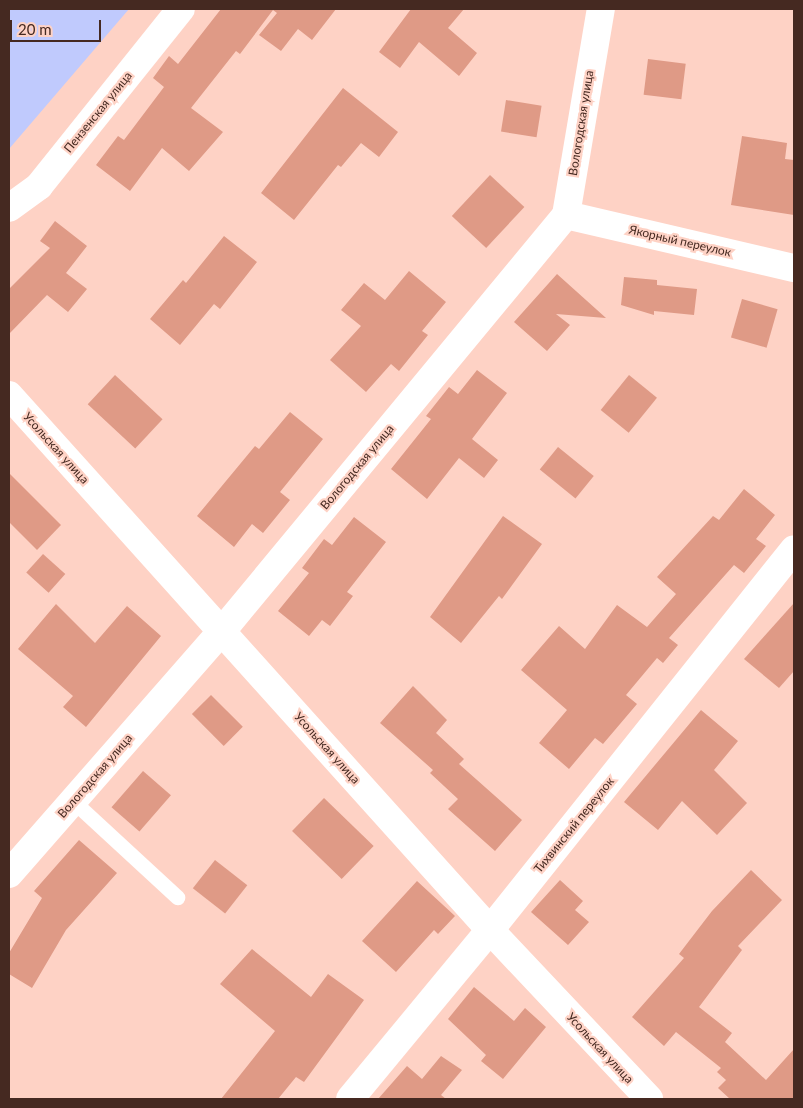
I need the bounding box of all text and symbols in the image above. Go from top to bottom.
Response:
scale bar [12,10,104,42]
text: 20 m [18,20,52,38]
street label: Пензенская улица [61,69,135,155]
street label: Вологодская улица [566,69,596,177]
street label: Якорный переулок [628,222,732,260]
street label: Усольская улица [20,409,92,487]
street label: Вологодская улица [317,422,397,512]
street label: Усольская улица [291,709,363,787]
street label: Вологодская улица [55,731,135,821]
street label: Тихвинский переулок [531,774,617,876]
street label: Усольская улица [564,1010,636,1086]

